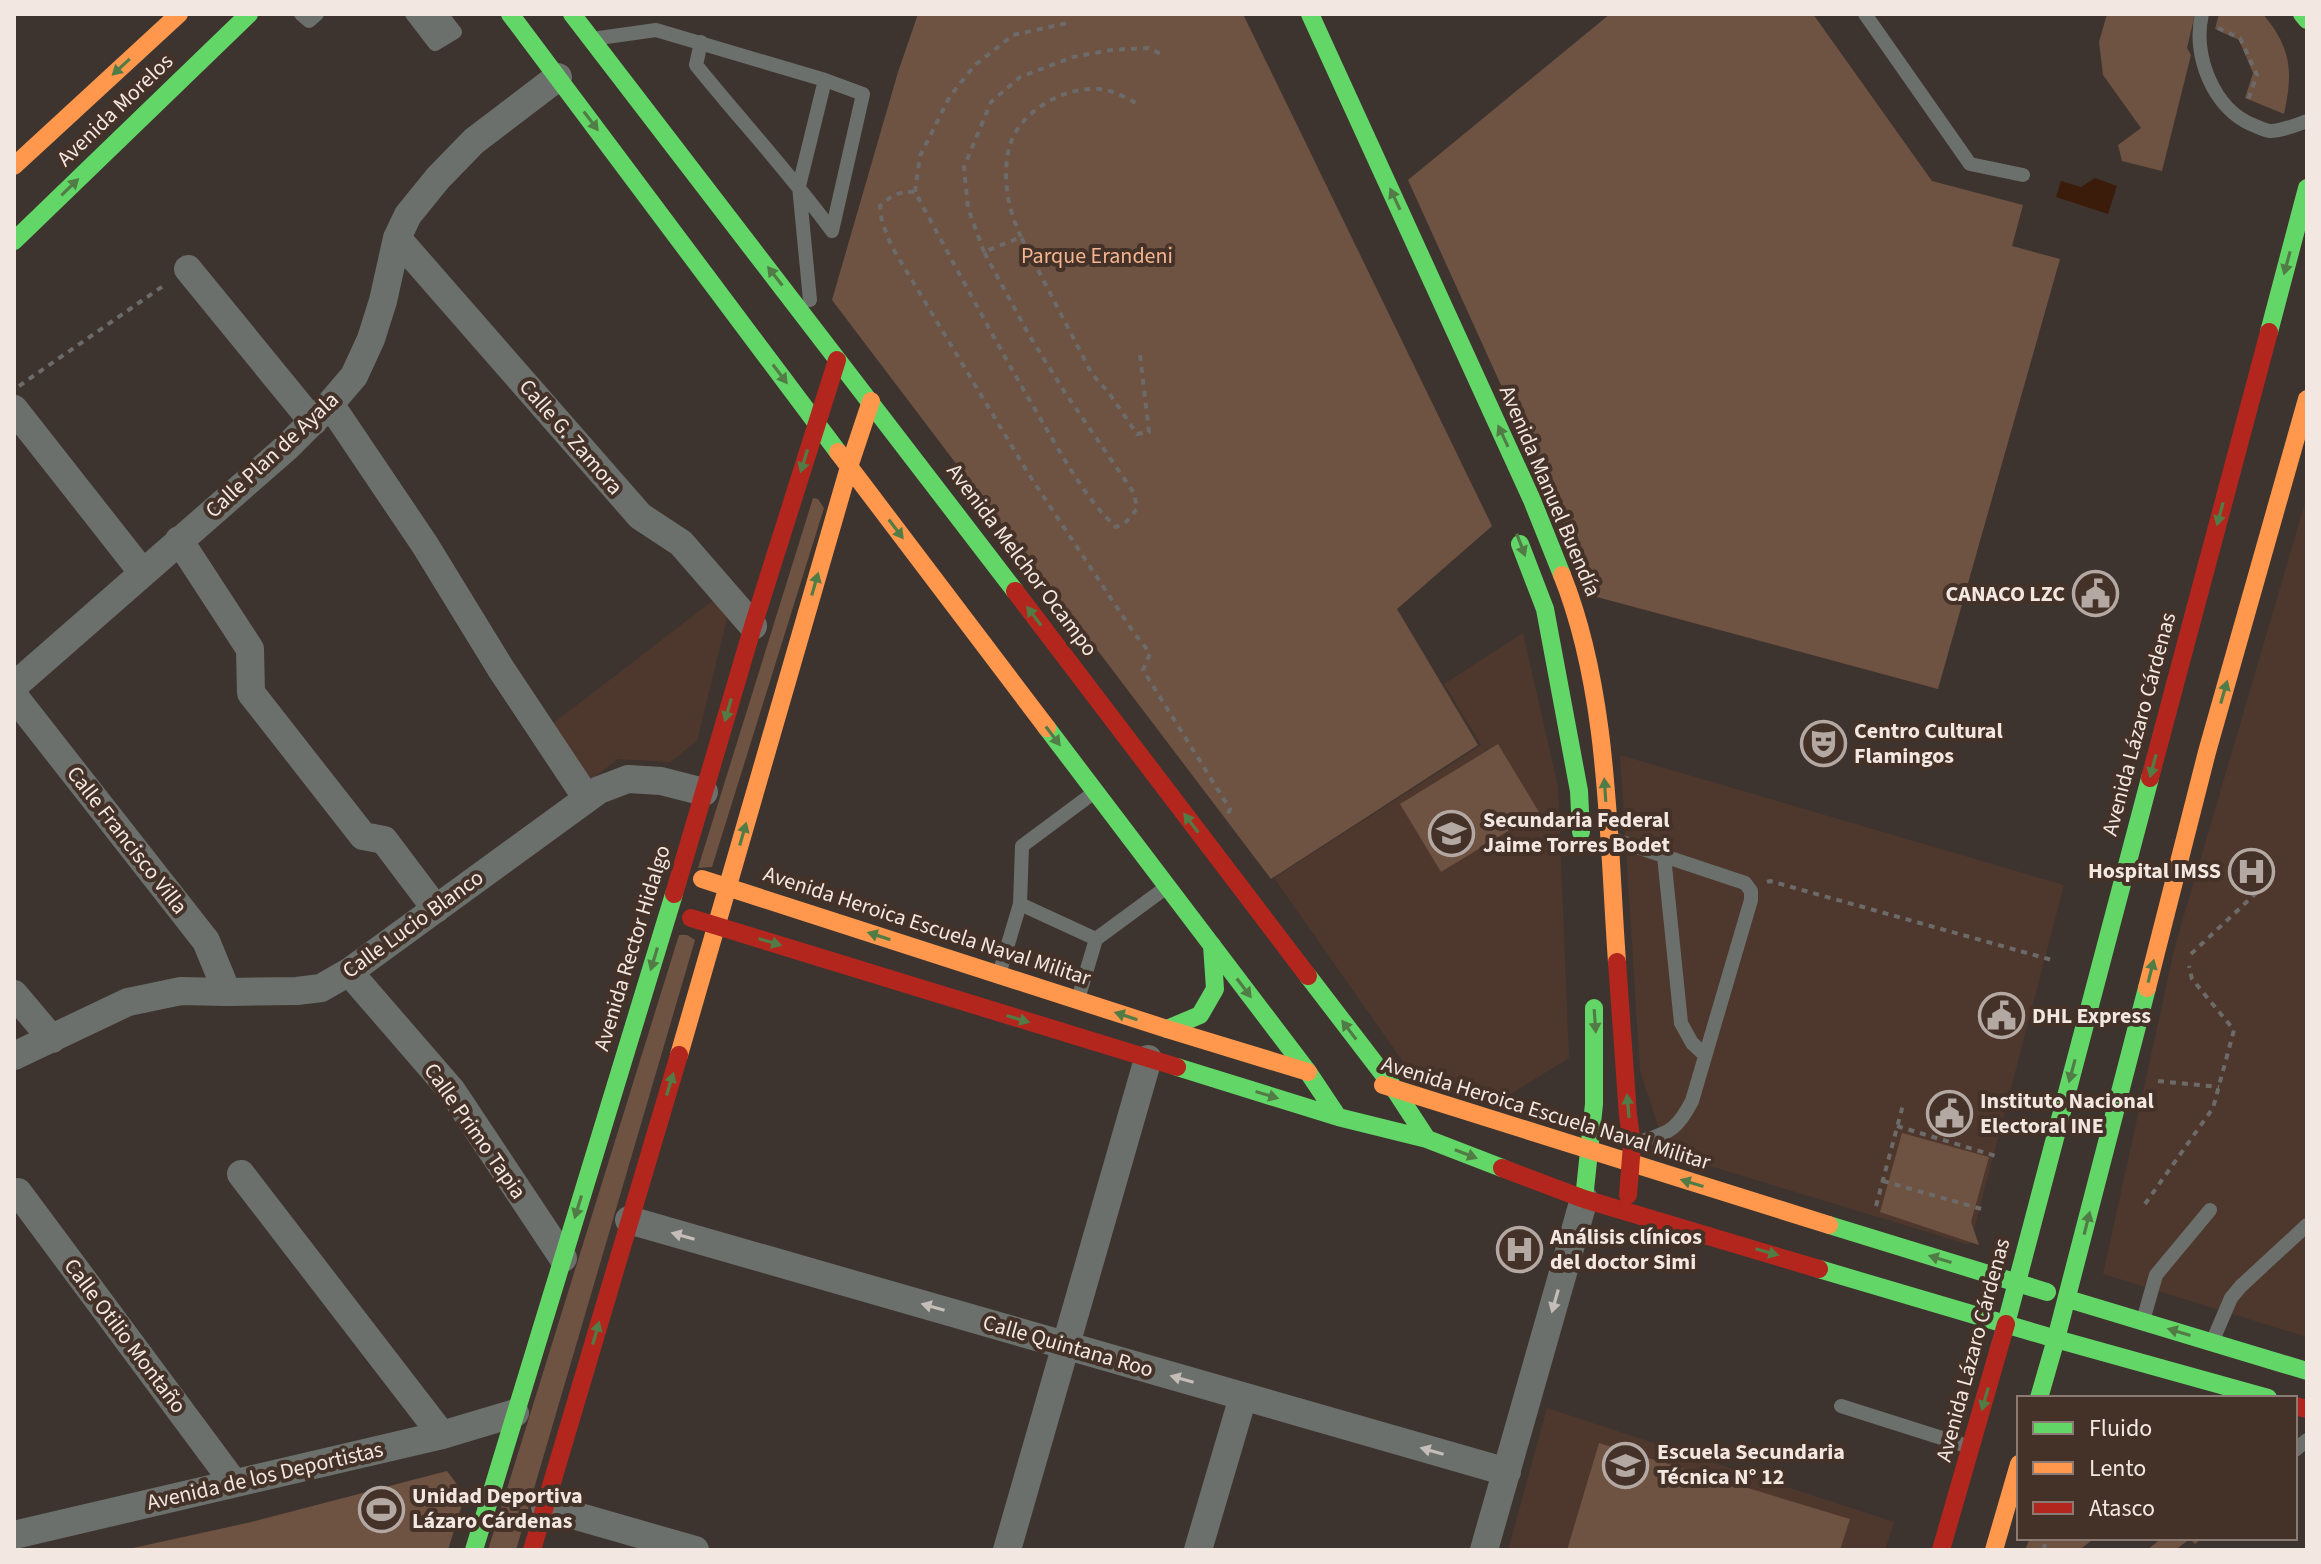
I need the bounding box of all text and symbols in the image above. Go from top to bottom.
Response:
street label: Avenida Morelos [50,46,180,174]
one-way arrow [112,57,131,75]
one-way arrow [582,111,598,131]
one-way arrow [60,179,79,197]
one-way arrow [1388,188,1402,211]
park label: Parque Erandeni [1021,240,1173,272]
one-way arrow [2280,252,2293,276]
one-way arrow [767,266,783,286]
one-way arrow [772,363,788,385]
street label: Calle G. Zamora [511,372,631,502]
street label: Avenida Manuel Buendía [1491,380,1609,602]
street label: Calle Plan de Ayala [198,384,346,526]
one-way arrow [1496,424,1510,447]
one-way arrow [797,449,810,473]
street label: Avenida Melchor Ocampo [939,457,1105,663]
one-way arrow [2213,503,2226,527]
one-way arrow [888,519,904,539]
one-way arrow [1515,534,1528,558]
public building icon: CANACO LZC [2072,570,2120,618]
one-way arrow [809,572,822,596]
place label: CANACO LZC [1945,578,2065,610]
one-way arrow [1027,606,1043,626]
street label: Avenida Lázaro Cárdenas [2094,609,2184,839]
one-way arrow [2218,680,2230,705]
one-way arrow [721,698,734,722]
place label: Centro Cultural Flamingos [1854,715,2003,772]
theatre icon: Centro Cultural Flamingos [1799,720,1847,768]
one-way arrow [1045,726,1061,746]
one-way arrow [2147,753,2159,778]
street label: Calle Francisco Villa [59,759,195,921]
one-way arrow [1598,777,1611,802]
place label: Secundaria Federal Jaime Torres Bodet [1483,804,1670,861]
school or university icon: Secundaria Federal Jaime Torres Bodet [1428,809,1476,857]
one-way arrow [1184,813,1200,833]
one-way arrow [737,822,750,846]
street label: Avenida Rector Hidalgo [585,841,679,1055]
hospital icon: Hospital IMSS [2228,847,2276,895]
place label: Hospital IMSS [2088,855,2221,887]
street label: Avenida Heroica Escuela Naval Militar [759,858,1095,994]
street label: Calle Lucio Blanco [336,862,490,986]
one-way arrow [867,929,891,941]
one-way arrow [758,936,782,949]
one-way arrow [647,947,660,971]
one-way arrow [2146,958,2158,983]
one-way arrow [1236,978,1252,998]
public building icon: DHL Express [1977,992,2025,1040]
place label: DHL Express [2032,1000,2151,1032]
one-way arrow [1114,1009,1138,1021]
one-way arrow [1589,1009,1602,1034]
one-way arrow [1006,1013,1030,1026]
one-way arrow [1342,1020,1358,1040]
street label: Avenida Heroica Escuela Naval Militar [1378,1048,1715,1178]
street label: Calle Primo Tapia [416,1056,534,1206]
one-way arrow [2065,1058,2077,1083]
one-way arrow [664,1071,677,1095]
place label: Instituto Nacional Electoral INE [1980,1085,2155,1142]
one-way arrow [1255,1089,1279,1102]
public building icon: Instituto Nacional Electoral INE [1925,1090,1973,1138]
one-way arrow [1621,1093,1634,1118]
one-way arrow [1455,1148,1479,1161]
one-way arrow [1679,1176,1703,1189]
one-way arrow [571,1196,584,1220]
one-way arrow [2082,1211,2094,1236]
place label: Análisis clínicos del doctor Simi [1549,1221,1702,1278]
hospital icon: Análisis clínicos del doctor Simi [1495,1226,1543,1274]
one-way arrow [670,1229,694,1242]
street label: Avenida Lázaro Cárdenas [1928,1235,2018,1465]
one-way arrow [1755,1246,1779,1259]
street label: Calle Otilio Montaño [56,1252,194,1420]
one-way arrow [1928,1252,1952,1265]
one-way arrow [1548,1290,1561,1314]
one-way arrow [920,1301,945,1313]
street label: Calle Quintana Roo [979,1306,1157,1386]
one-way arrow [590,1321,603,1345]
one-way arrow [2166,1325,2190,1338]
one-way arrow [1170,1372,1194,1385]
one-way arrow [1978,1388,1991,1412]
legend [2017,1396,2297,1540]
text: Fluido [2089,1411,2152,1446]
street label: Avenida de los Deportistas [144,1433,386,1519]
place label: Escuela Secundaria Técnica N° 12 [1657,1436,1845,1493]
school or university icon: Escuela Secundaria Técnica N° 12 [1602,1441,1650,1489]
one-way arrow [1420,1444,1444,1457]
text: Lento [2089,1451,2146,1486]
place label: Unidad Deportiva Lázaro Cárdenas [412,1480,583,1537]
sports icon: Unidad Deportiva Lázaro Cárdenas [357,1485,405,1533]
text: Atasco [2089,1491,2155,1526]

